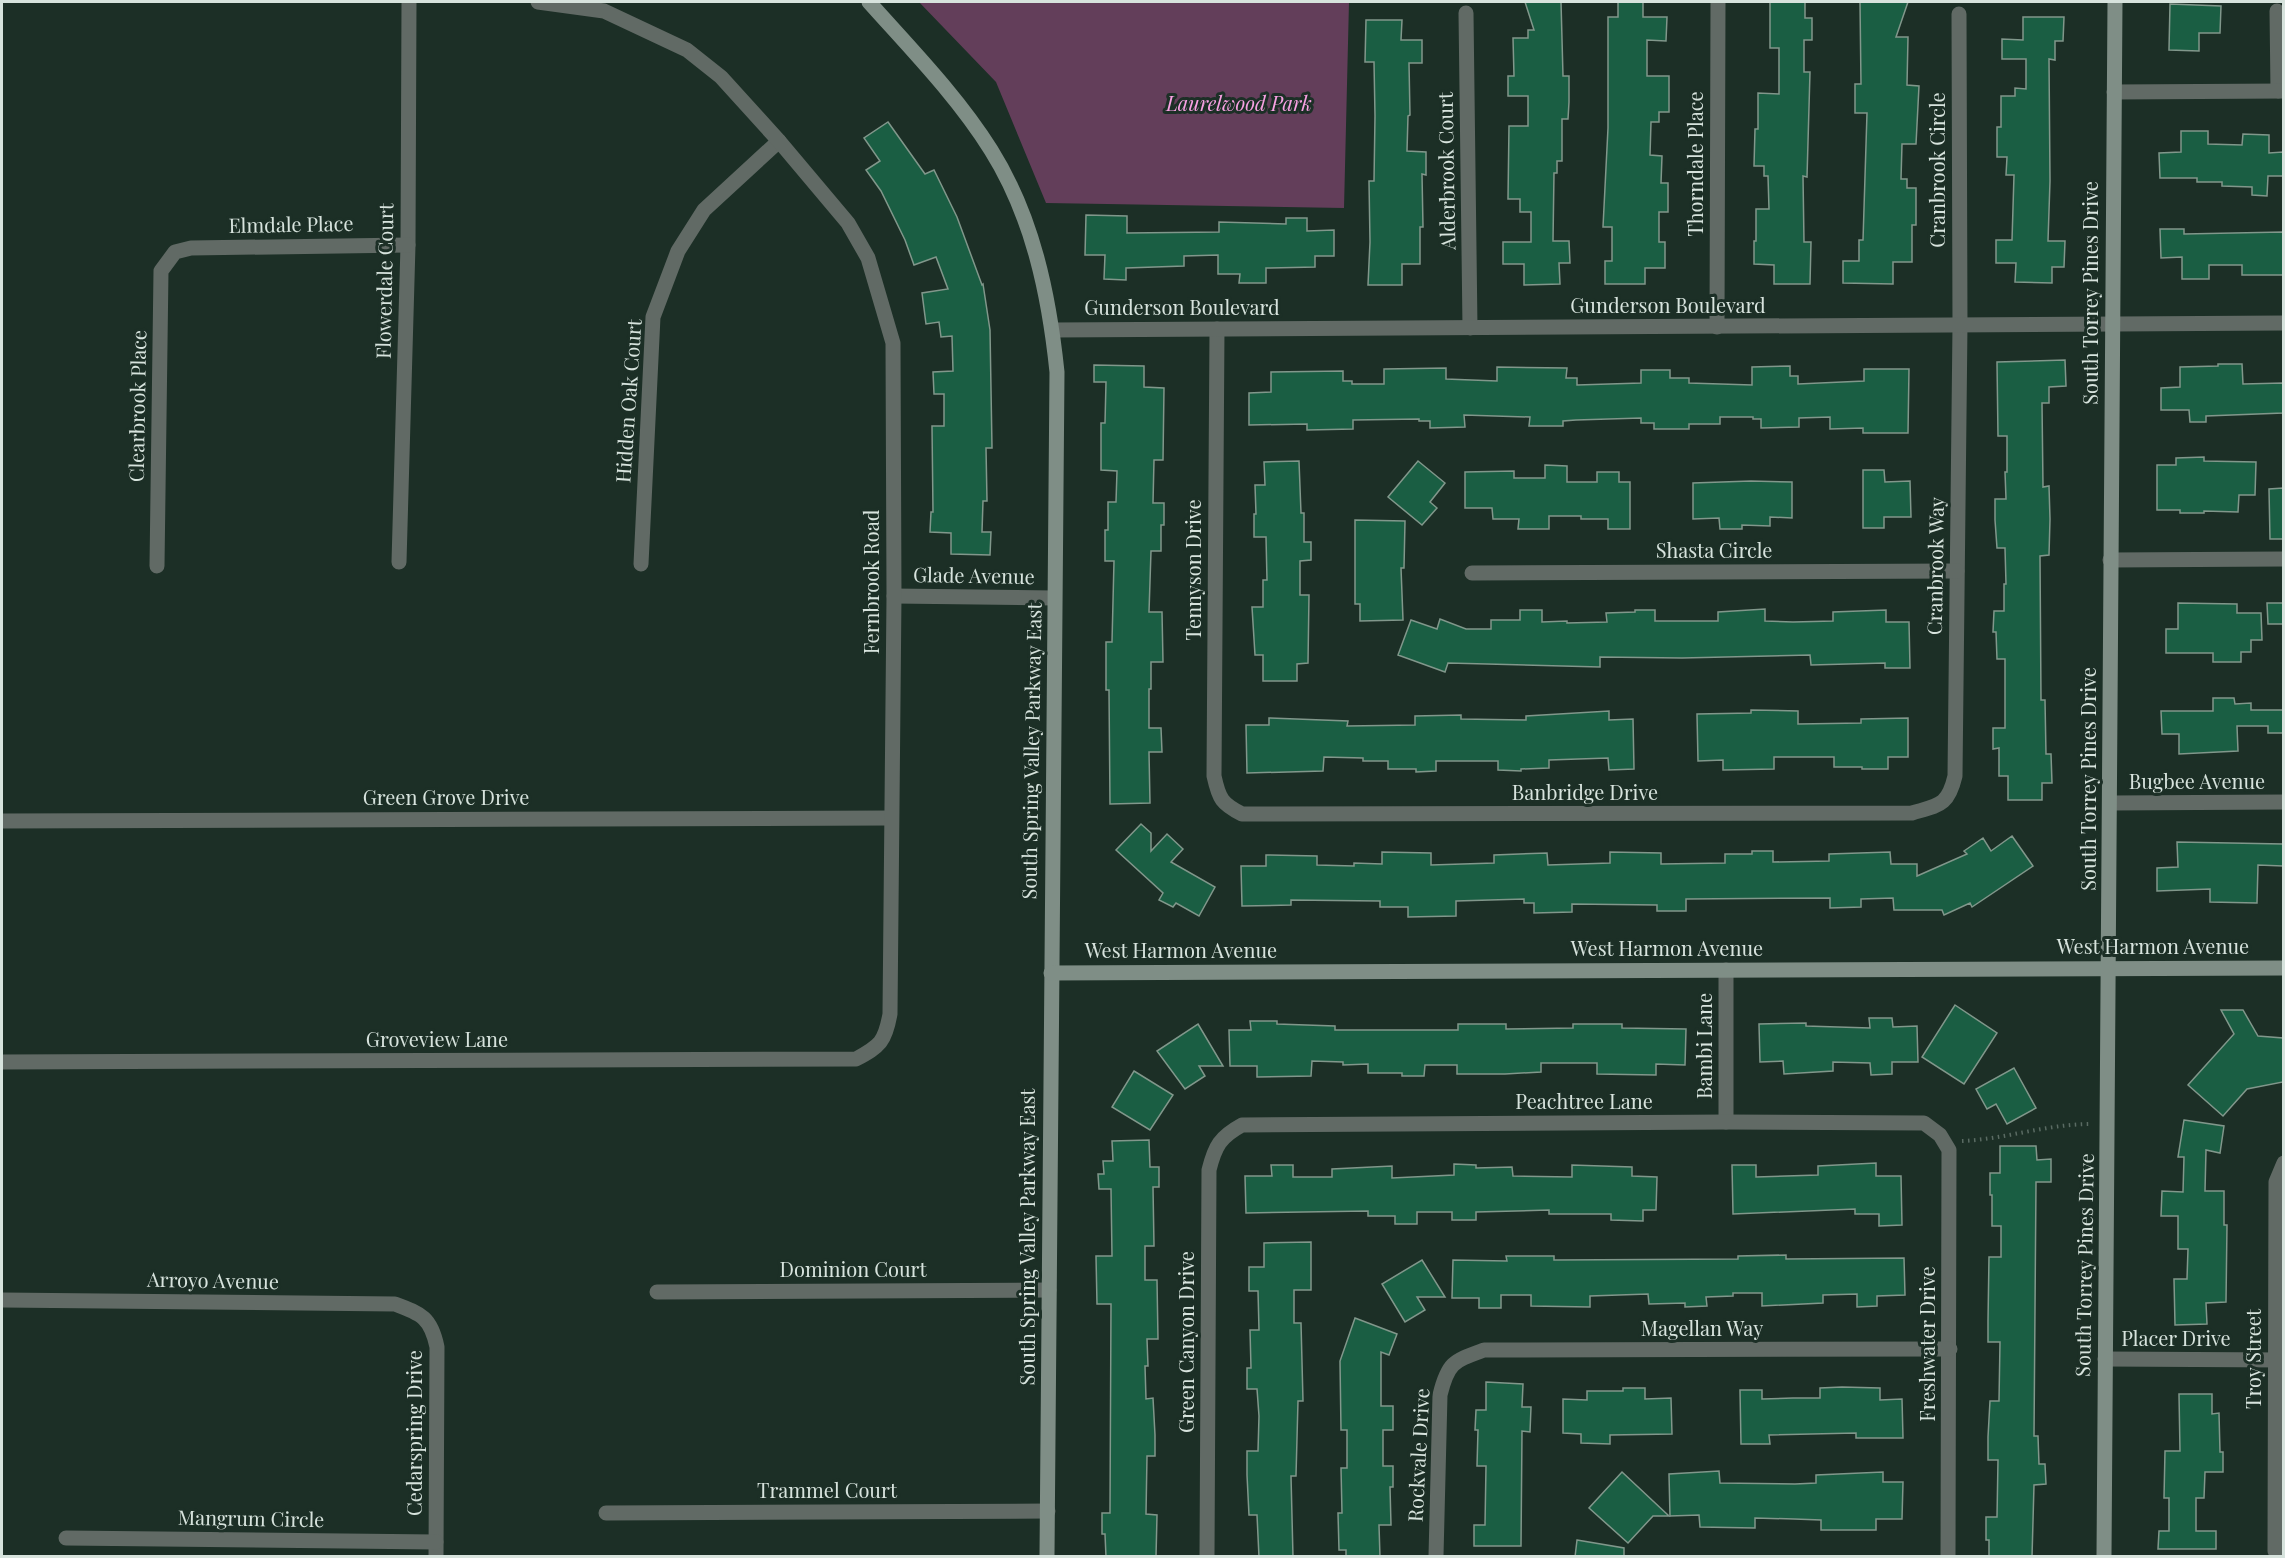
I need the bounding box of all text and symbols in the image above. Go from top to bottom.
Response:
park label: Laurelwood Park [1165,89,1312,116]
street label: Alderbrook Court [1431,91,1460,251]
street label: Thorndale Place [1681,91,1708,237]
street label: Cranbrook Circle [1923,92,1950,248]
street label: South Torrey Pines Drive [2076,181,2103,405]
street label: Flowerdale Court [369,202,398,359]
street label: Elmdale Place [228,209,354,238]
street label: Gunderson Boulevard [1570,291,1766,318]
street label: Gunderson Boulevard [1084,293,1280,320]
street label: Hidden Oak Court [608,317,647,484]
street label: Clearbrook Place [122,330,151,482]
street label: Cranbrook Way [1920,497,1949,635]
street label: Tennyson Drive [1179,499,1206,641]
street label: Fernbrook Road [857,509,884,654]
street label: Shasta Circle [1656,536,1772,563]
street label: Glade Avenue [913,560,1035,589]
street label: South Spring Valley Parkway East [1014,601,1047,900]
street label: South Torrey Pines Drive [2074,667,2101,891]
street label: Bugbee Avenue [2129,767,2265,794]
street label: Banbridge Drive [1512,778,1658,805]
street label: Green Grove Drive [363,783,529,810]
street label: West Harmon Avenue [2056,932,2249,959]
street label: West Harmon Avenue [1570,934,1763,961]
street label: West Harmon Avenue [1084,936,1277,963]
street label: Bambi Lane [1690,993,1717,1099]
street label: Groveview Lane [366,1025,508,1052]
street label: Peachtree Lane [1515,1087,1653,1114]
street label: South Spring Valley Parkway East [1013,1088,1040,1385]
street label: South Torrey Pines Drive [2068,1153,2099,1377]
street label: Green Canyon Drive [1172,1251,1199,1433]
street label: Dominion Court [779,1255,927,1282]
street label: Arroyo Avenue [146,1265,279,1294]
street label: Freshwater Drive [1913,1266,1940,1422]
street label: Troy Street [2239,1308,2266,1409]
street label: Magellan Way [1641,1314,1763,1341]
street label: Placer Drive [2121,1324,2231,1351]
street label: Cedarspring Drive [400,1350,427,1516]
street label: Rockvale Drive [1401,1387,1434,1522]
street label: Trammel Court [757,1476,898,1503]
street label: Mangrum Circle [178,1503,324,1532]

